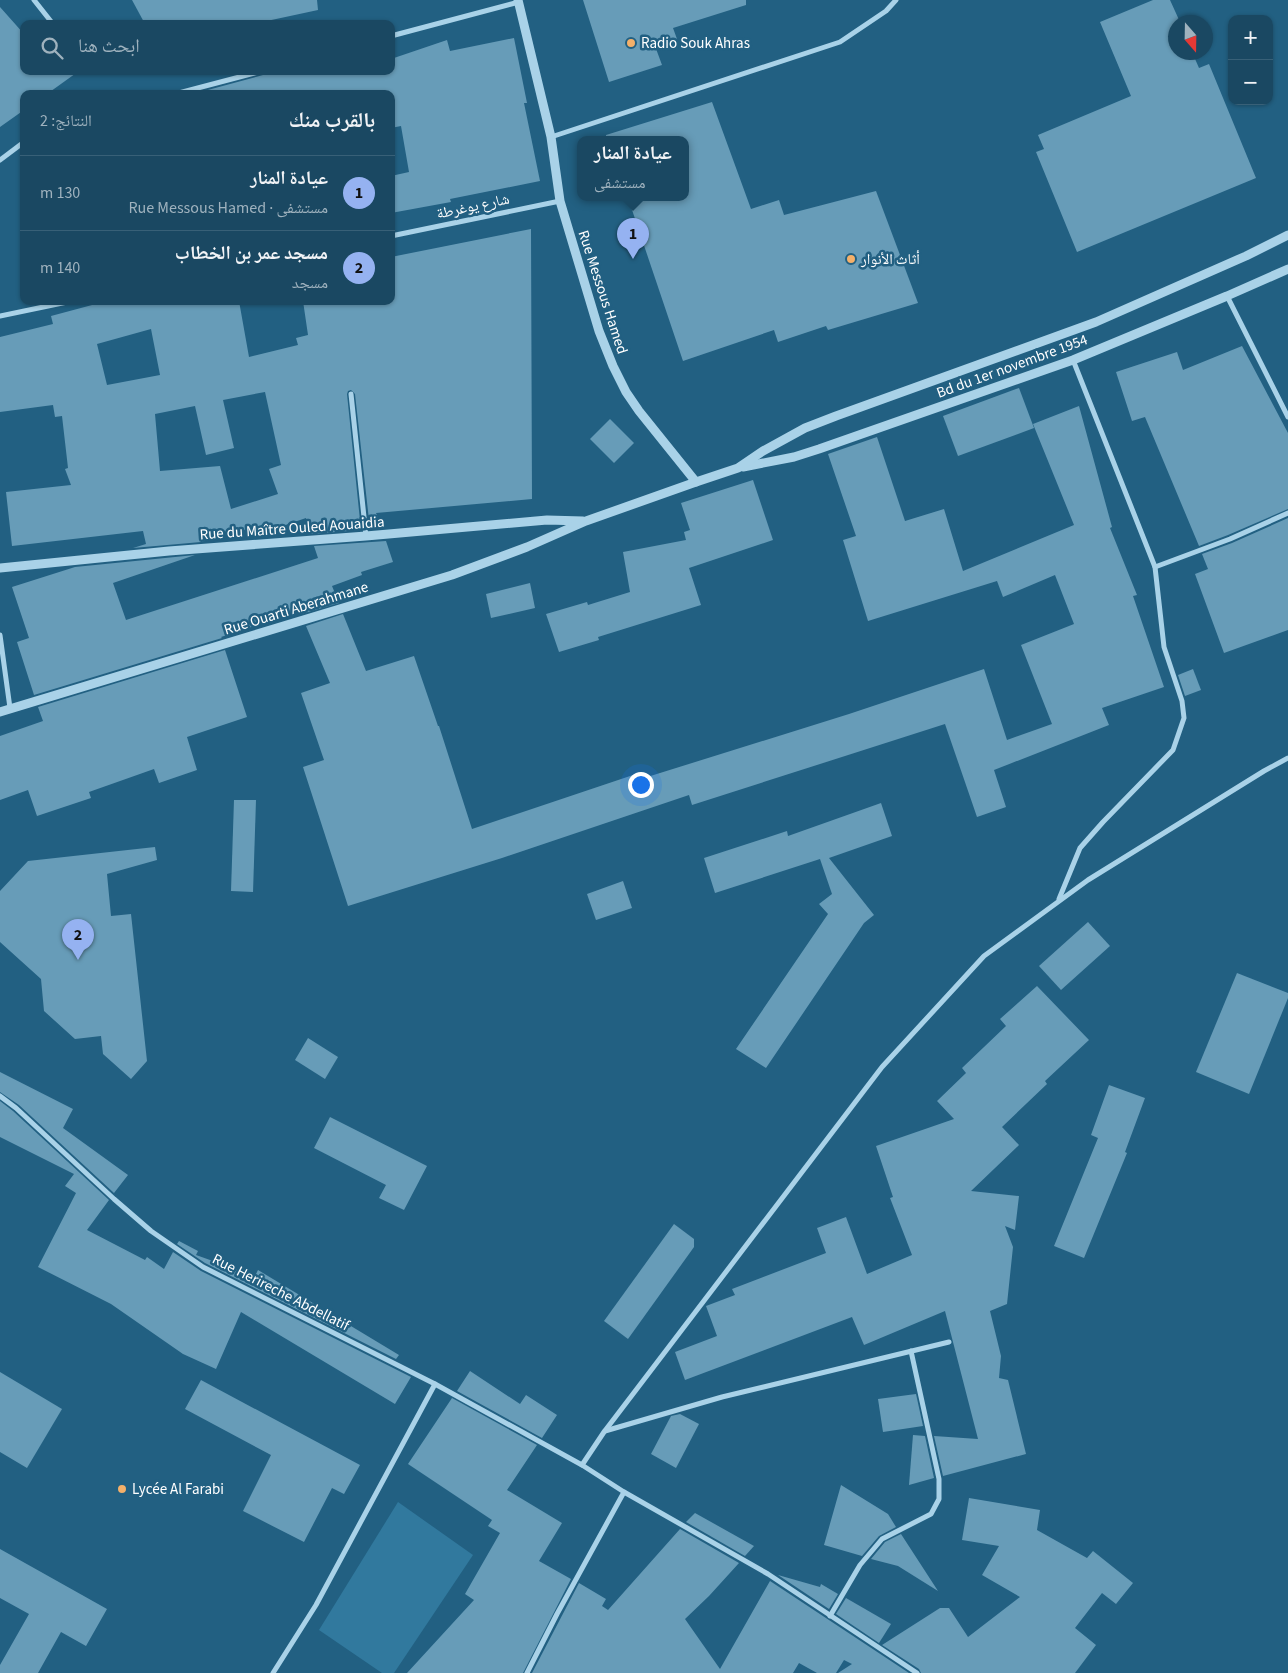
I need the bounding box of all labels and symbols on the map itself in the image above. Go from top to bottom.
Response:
north arrow [1168,15,1213,60]
place label: Radio Souk Ahras [641,33,750,54]
marker: Radio Souk Ahras [625,37,637,49]
street label: شارع يوغرطة [435,188,512,224]
pin: 1 [617,218,649,259]
street label: Rue Messous Hamed [573,227,632,357]
place label: أثاث الأنوار [860,249,920,270]
marker: أثاث الأنوار [845,253,857,265]
street label: Bd du 1er novembre 1954 [934,329,1091,404]
street label: Rue du Maître Ouled Aouaidia [199,512,385,545]
street label: Rue Ouarti Aberahmane [221,577,371,640]
your location [628,772,654,798]
pin: 2 [62,919,94,960]
street label: Rue Herireche Abdellatif [208,1249,354,1336]
place label: Lycée Al Farabi [132,1479,224,1500]
marker: Lycée Al Farabi [116,1483,128,1495]

